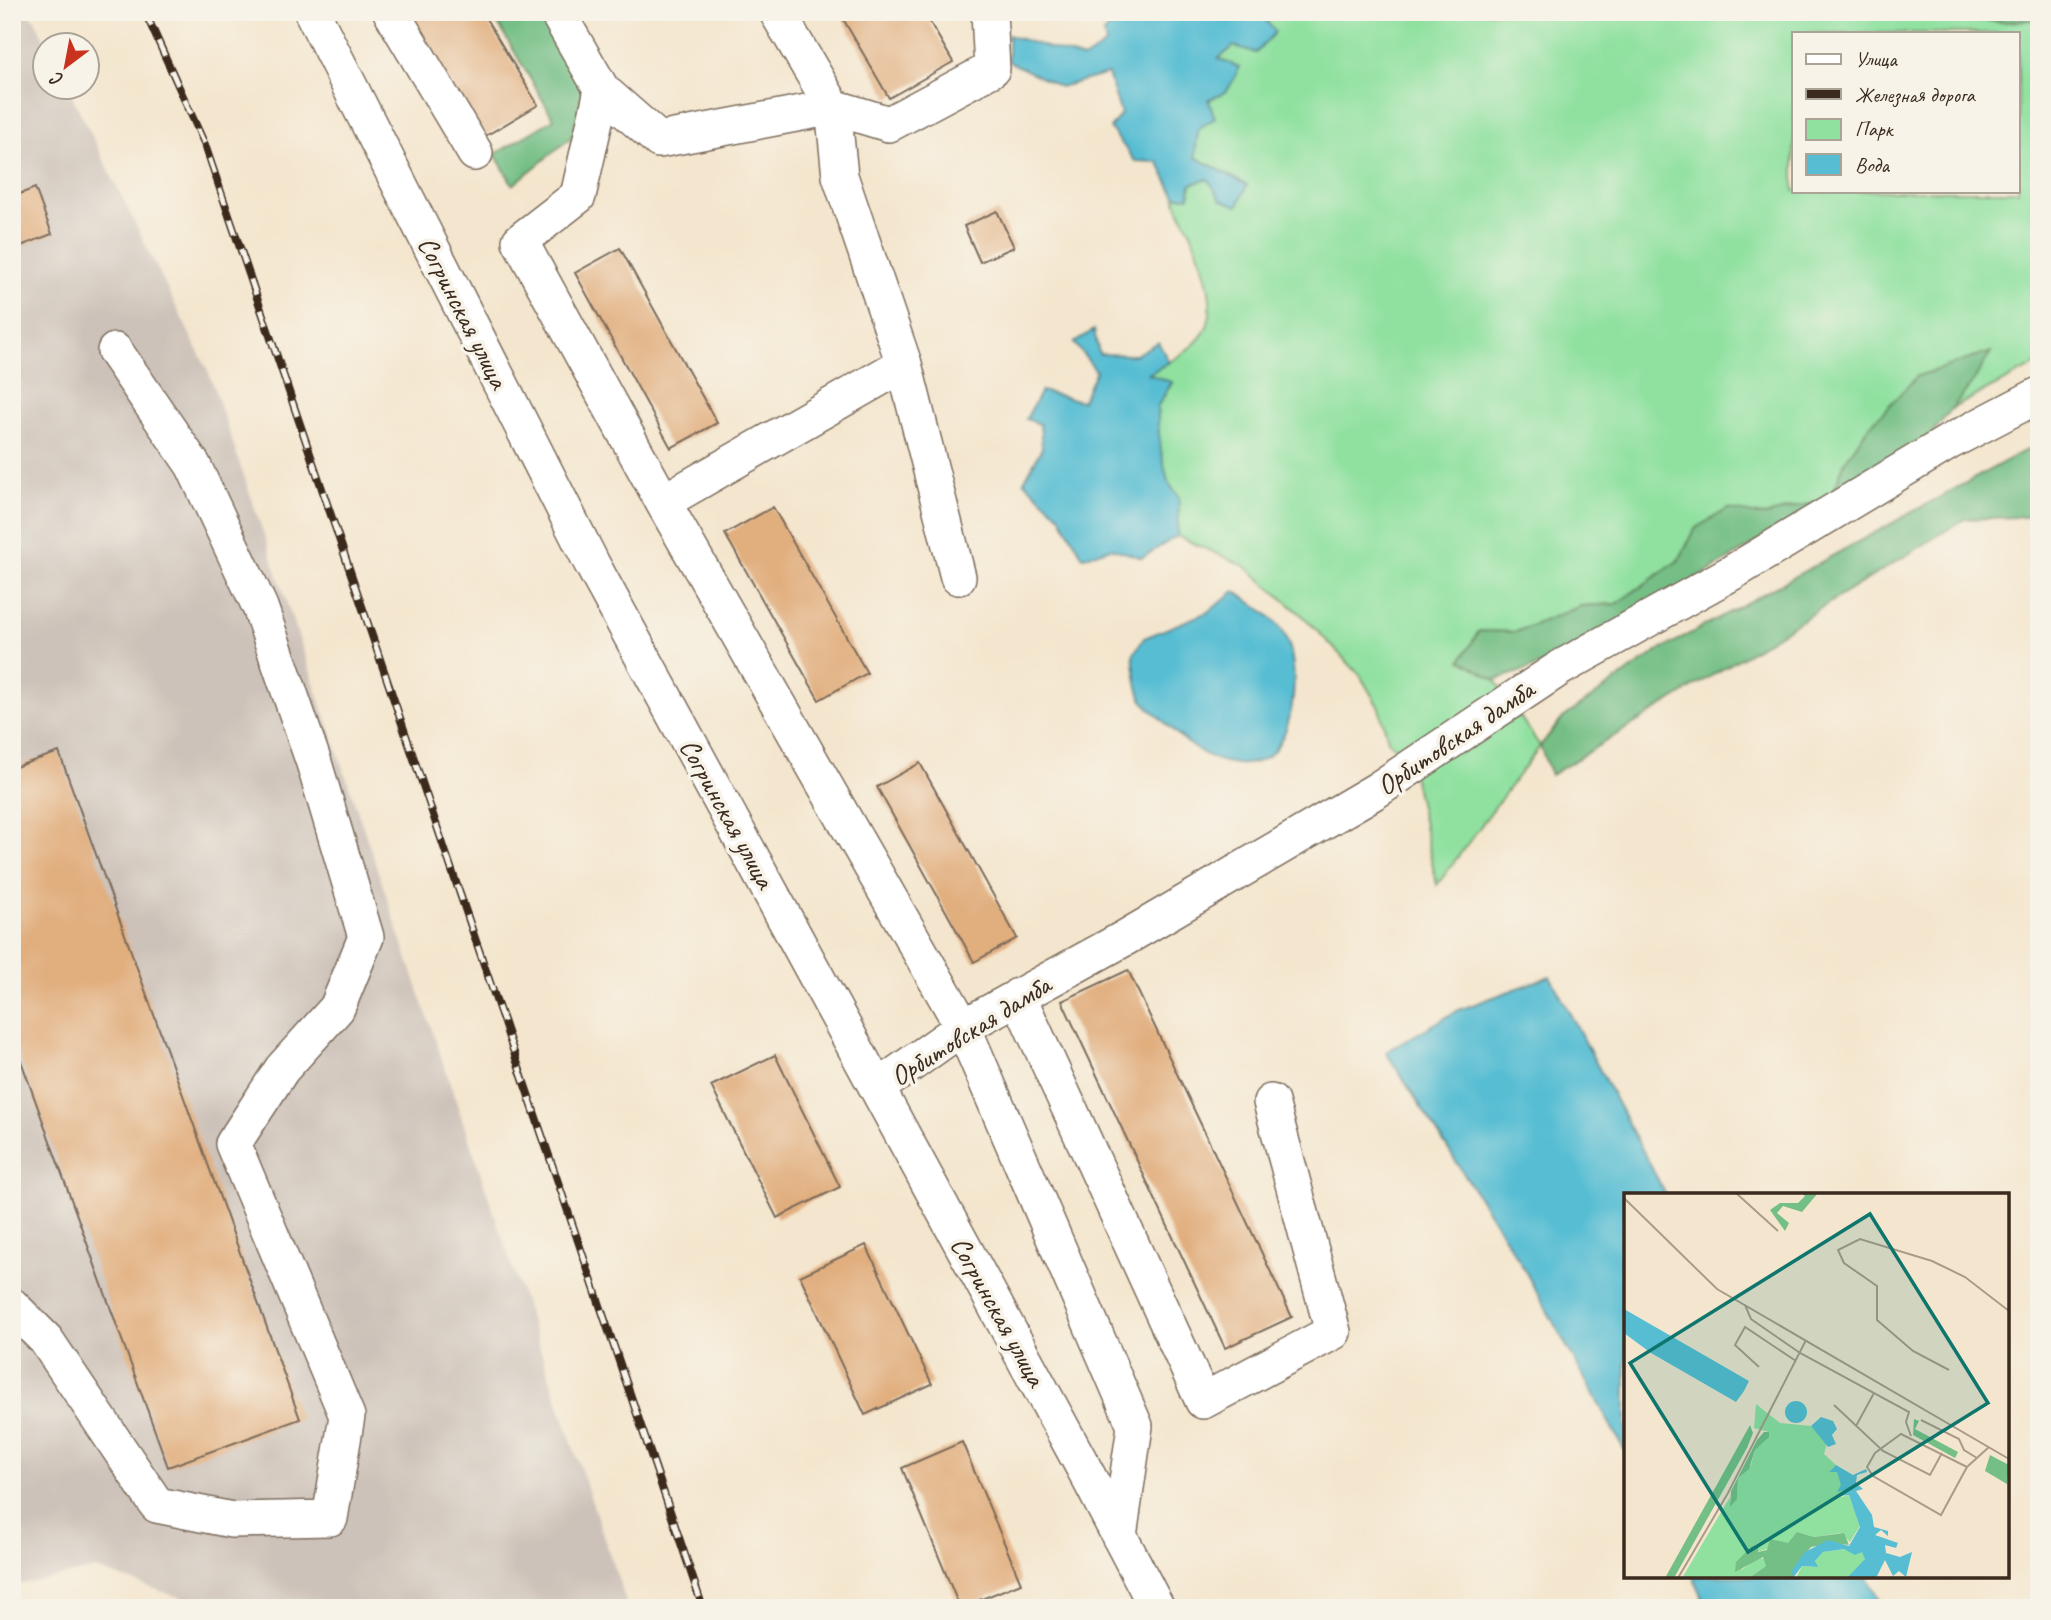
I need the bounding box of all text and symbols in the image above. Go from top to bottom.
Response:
north arrow [32,32,102,102]
legend [1792,32,2020,192]
text: Улица [1855,46,1898,72]
text: С [45,66,68,92]
text: Железная дорога [1855,82,1976,108]
text: Парк [1855,116,1895,142]
text: Вода [1855,152,1891,178]
street label: Согринская улица [410,230,518,396]
street label: Орбитовская дамба [1370,671,1543,803]
street label: Согринская улица [672,732,784,896]
street label: Орбитовская дамба [884,966,1059,1094]
inset map [1624,1193,2009,1578]
street label: Согринская улица [943,1230,1055,1394]

